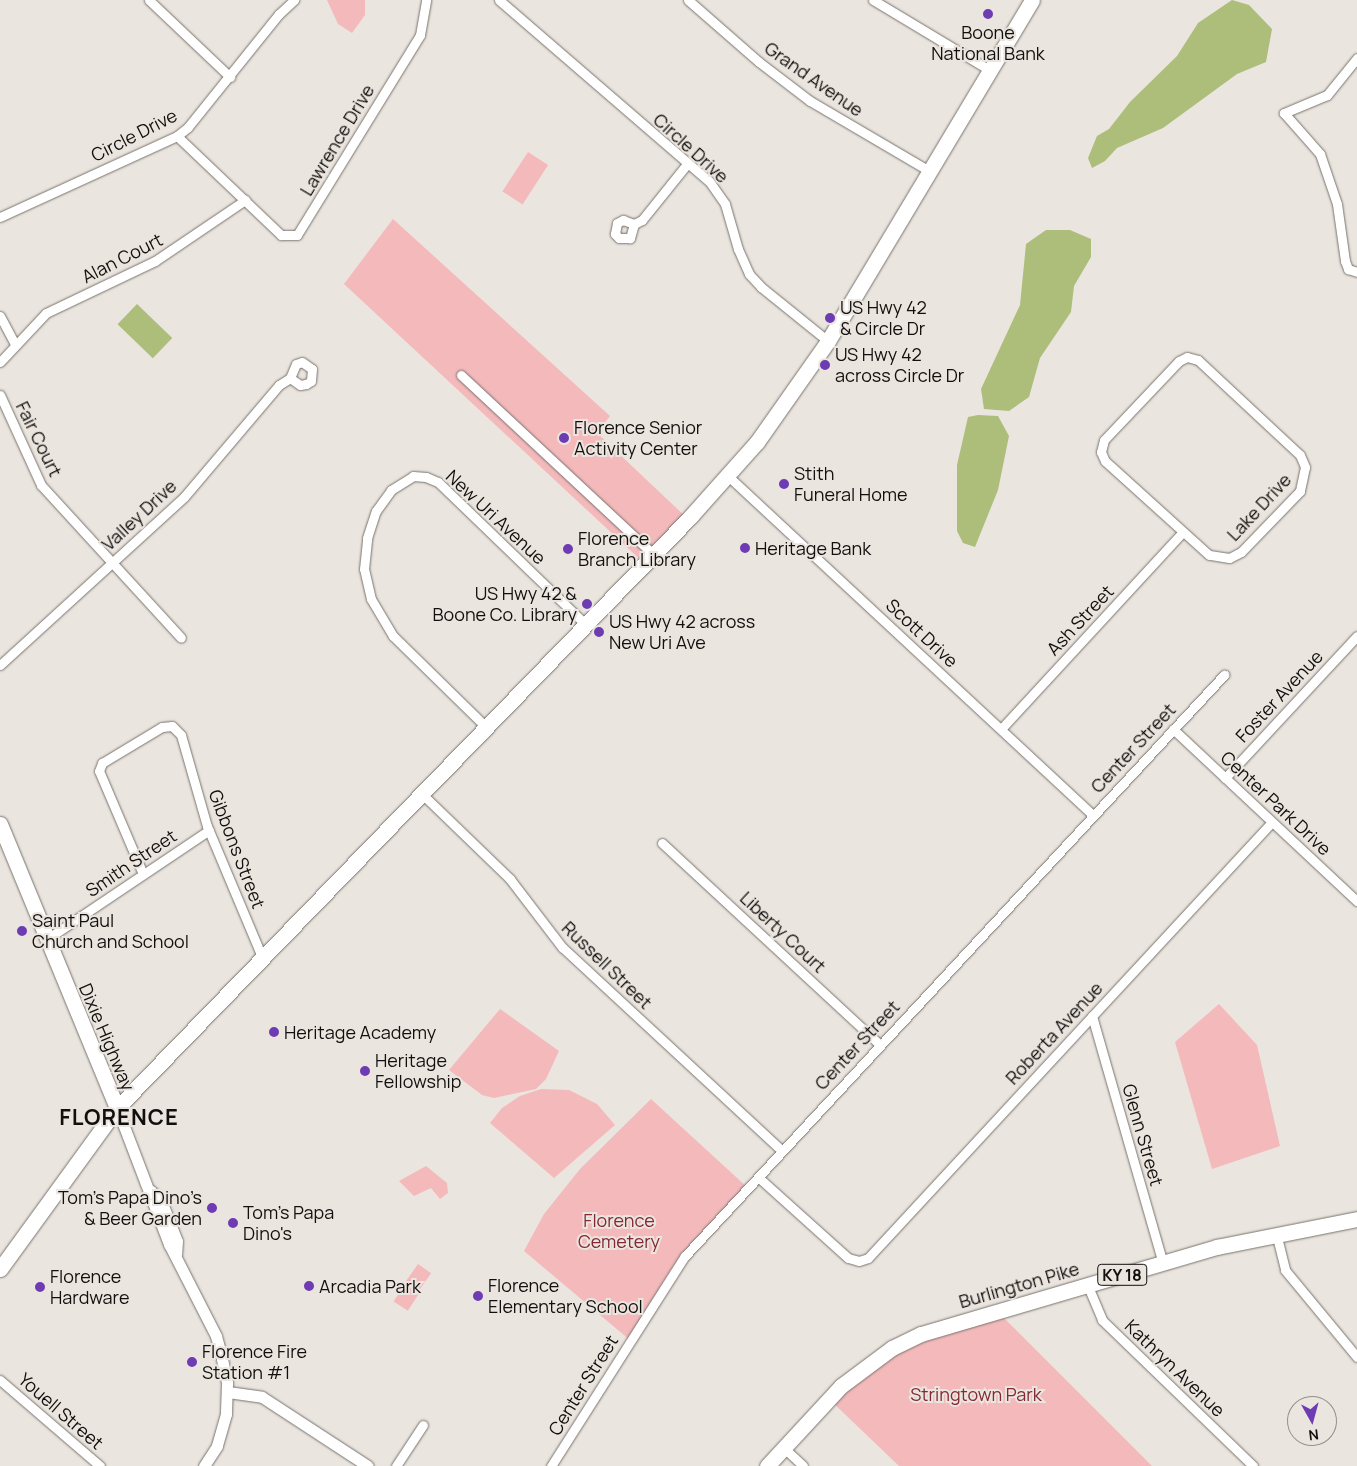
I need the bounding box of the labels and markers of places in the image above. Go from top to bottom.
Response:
marker: Boone National Bank [982,8,994,20]
place label: Boone National Bank [931,22,1045,64]
place label: US Hwy 42 & Circle Dr [840,297,927,340]
marker: US Hwy 42 & Circle Dr [824,312,836,324]
place label: US Hwy 42 across Circle Dr [835,344,964,386]
marker: US Hwy 42 across Circle Dr [819,359,831,371]
place label: Florence Senior Activity Center [574,417,702,459]
marker: Florence Senior Activity Center [558,432,570,444]
place label: Stith Funeral Home [794,463,908,506]
marker: Stith Funeral Home [778,478,790,490]
place label: Florence Branch Library [578,528,696,570]
place label: Heritage Bank [755,537,871,559]
marker: Heritage Bank [739,542,751,554]
marker: Florence Branch Library [562,543,574,555]
place label: US Hwy 42 & Boone Co. Library [433,583,577,626]
marker: US Hwy 42 & Boone Co. Library [581,598,593,610]
place label: US Hwy 42 across New Uri Ave [609,611,755,654]
marker: US Hwy 42 across New Uri Ave [593,626,605,638]
place label: Saint Paul Church and School [32,910,189,952]
marker: Saint Paul Church and School [16,925,28,937]
place label: Heritage Academy [284,1021,436,1043]
marker: Heritage Academy [268,1026,280,1038]
place label: Heritage Fellowship [375,1050,461,1092]
marker: Heritage Fellowship [359,1065,371,1077]
place label: Tom’s Papa Dino’s & Beer Garden [58,1187,202,1230]
marker: Tom’s Papa Dino’s & Beer Garden [206,1202,218,1214]
place label: Tom's Papa Dino's [243,1202,334,1244]
marker: Tom's Papa Dino's [227,1217,239,1229]
place label: Florence Hardware [50,1266,129,1308]
place label: Arcadia Park [319,1275,421,1297]
place label: Florence Elementary School [488,1275,643,1318]
marker: Arcadia Park [303,1280,315,1292]
marker: Florence Hardware [34,1281,46,1293]
marker: Florence Elementary School [472,1290,484,1302]
place label: Florence Fire Station #1 [202,1341,307,1384]
marker: Florence Fire Station #1 [186,1356,198,1368]

